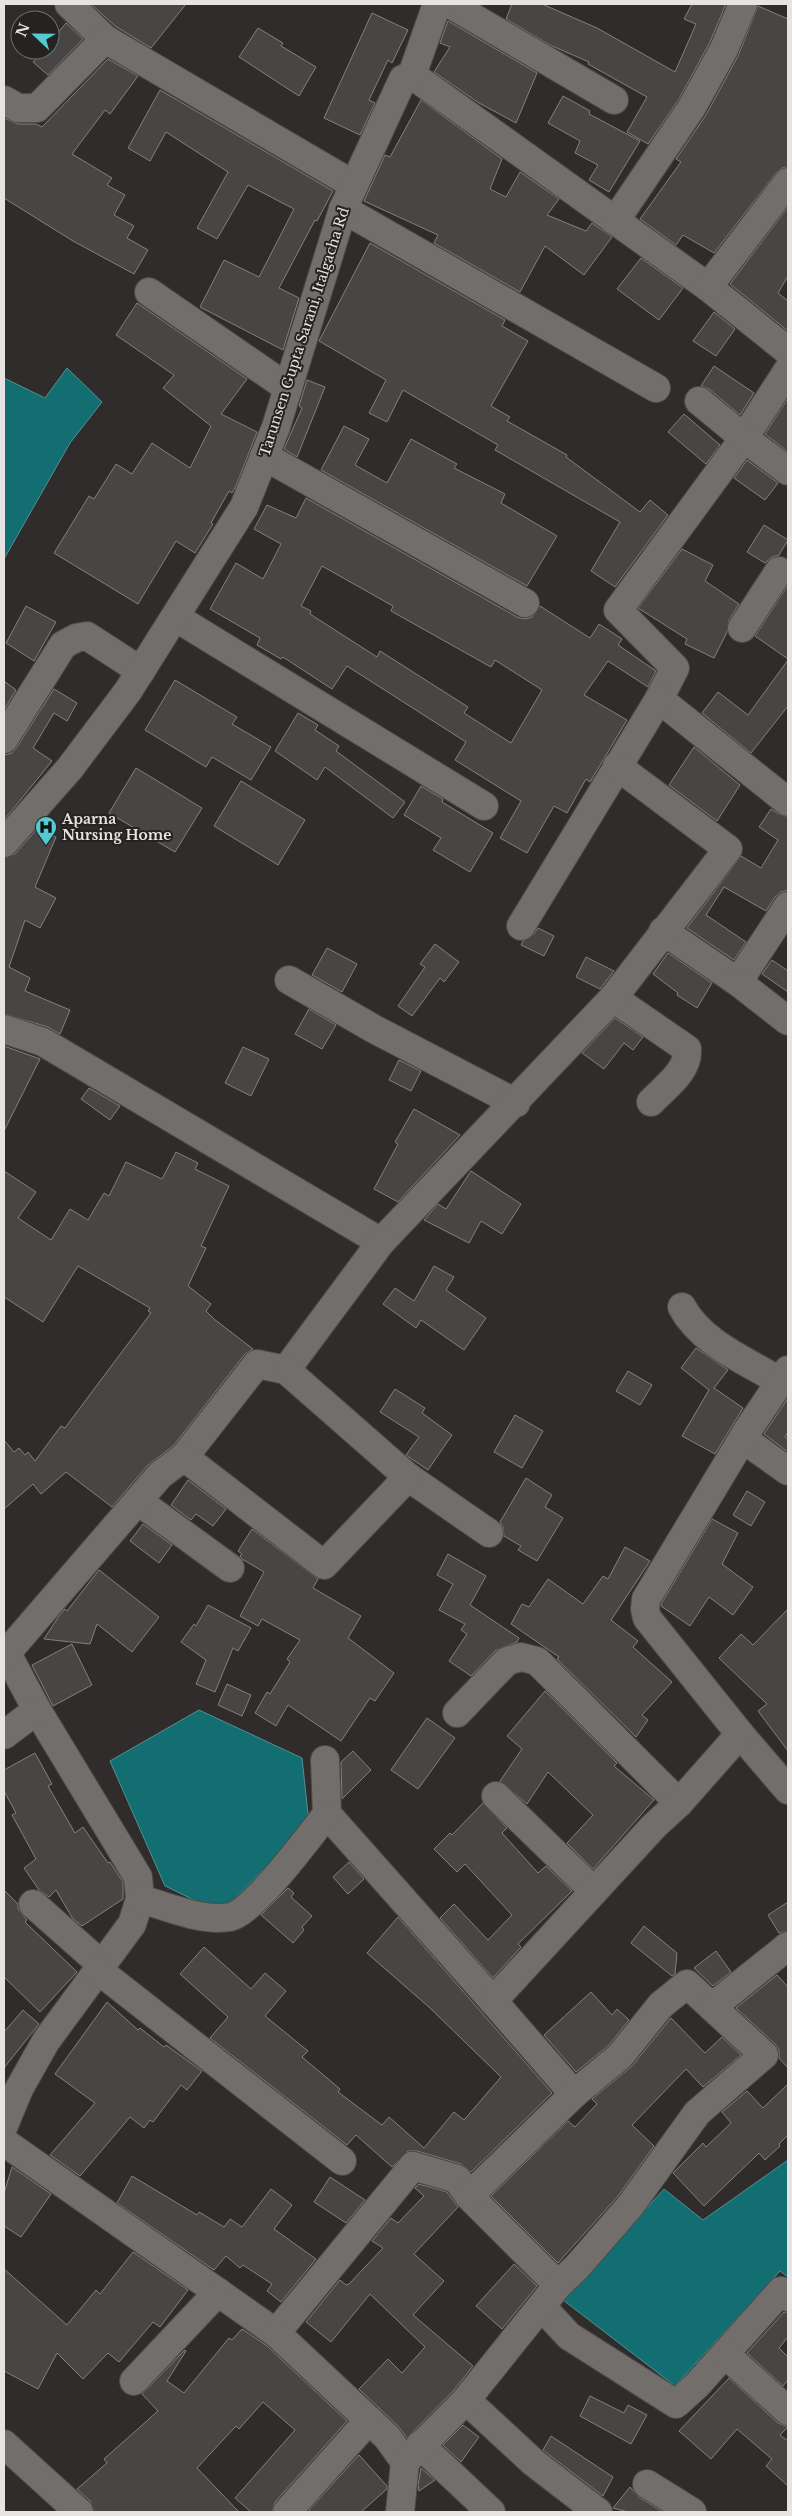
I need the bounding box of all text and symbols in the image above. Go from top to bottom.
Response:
north arrow [10,10,60,60]
text: N [12,21,34,40]
street label: Tarunsen Gupta Sarani, Italgacha Rd [255,204,353,459]
place label: Aparna Nursing Home [61,810,171,844]
hospital icon: Aparna Nursing Home [34,815,58,846]

